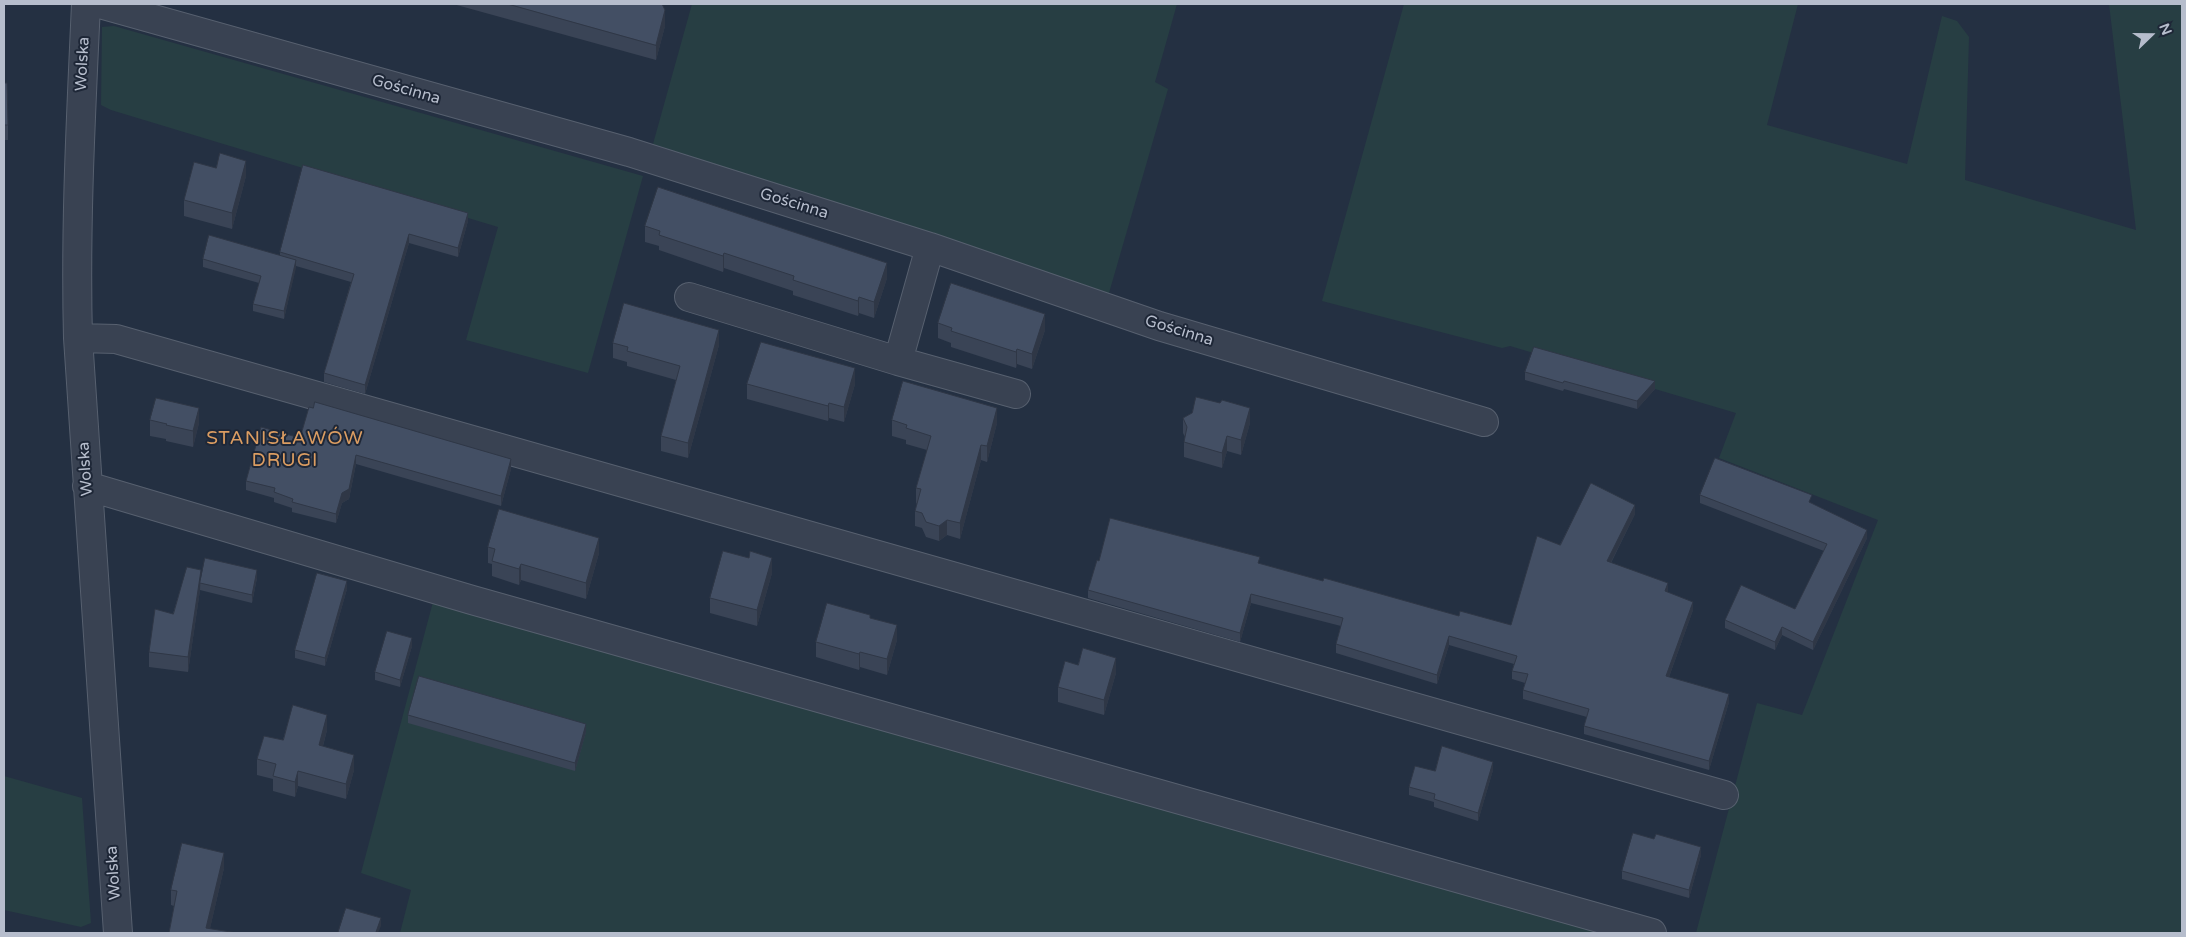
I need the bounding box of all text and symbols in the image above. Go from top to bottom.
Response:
north arrow [2126,10,2176,60]
text: N [2155,21,2175,38]
street label: Wolska [72,36,94,92]
street label: Gościnna [369,71,443,109]
street label: Gościnna [757,185,831,223]
street label: Gościnna [1142,312,1216,350]
district label: STANISŁAWÓW DRUGI [205,428,365,472]
street label: Wolska [75,441,97,497]
street label: Wolska [103,845,125,901]

